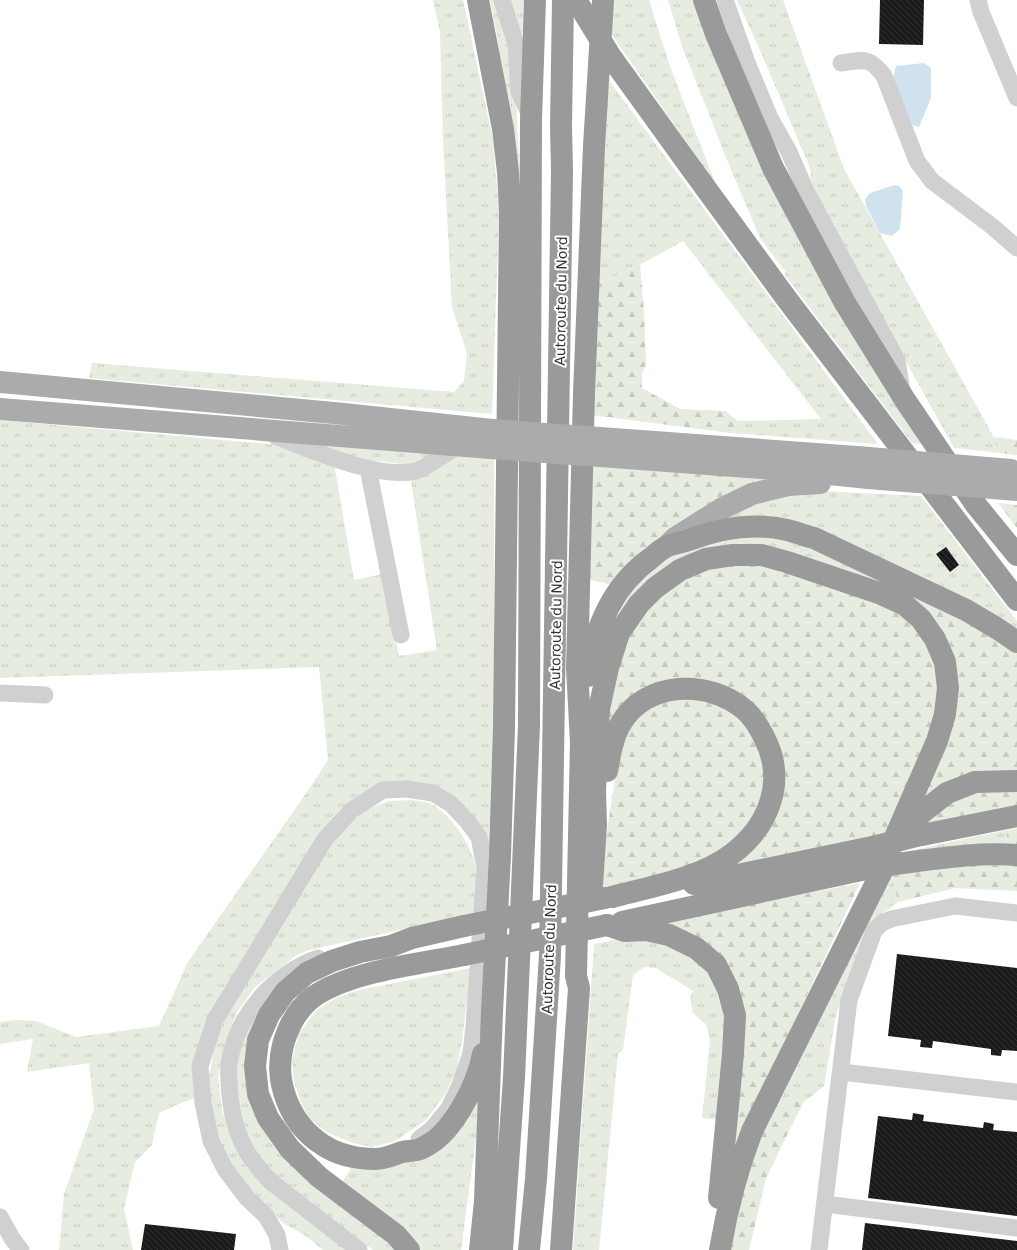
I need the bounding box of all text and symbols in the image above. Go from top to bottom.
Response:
street label: Autoroute du Nord [552,236,570,366]
street label: Autoroute du Nord [547,560,565,690]
street label: Autoroute du Nord [539,884,559,1014]

